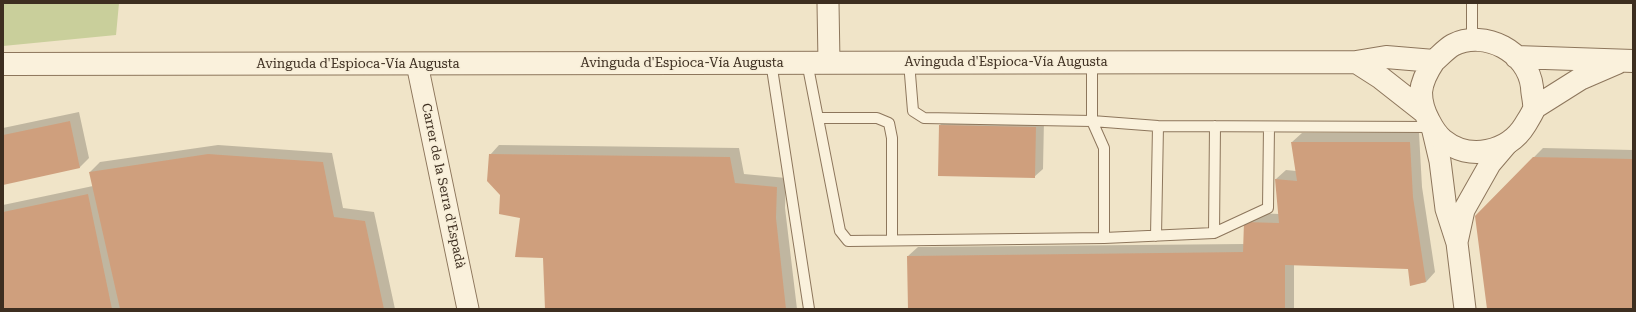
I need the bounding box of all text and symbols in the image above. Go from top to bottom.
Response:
street label: Avinguda d'Espioca-Vía Augusta [904,54,1108,70]
street label: Avinguda d'Espioca-Vía Augusta [580,55,784,71]
street label: Avinguda d'Espioca-Vía Augusta [256,56,460,72]
street label: Carrer de la Serra d'Espadà [418,102,468,270]

